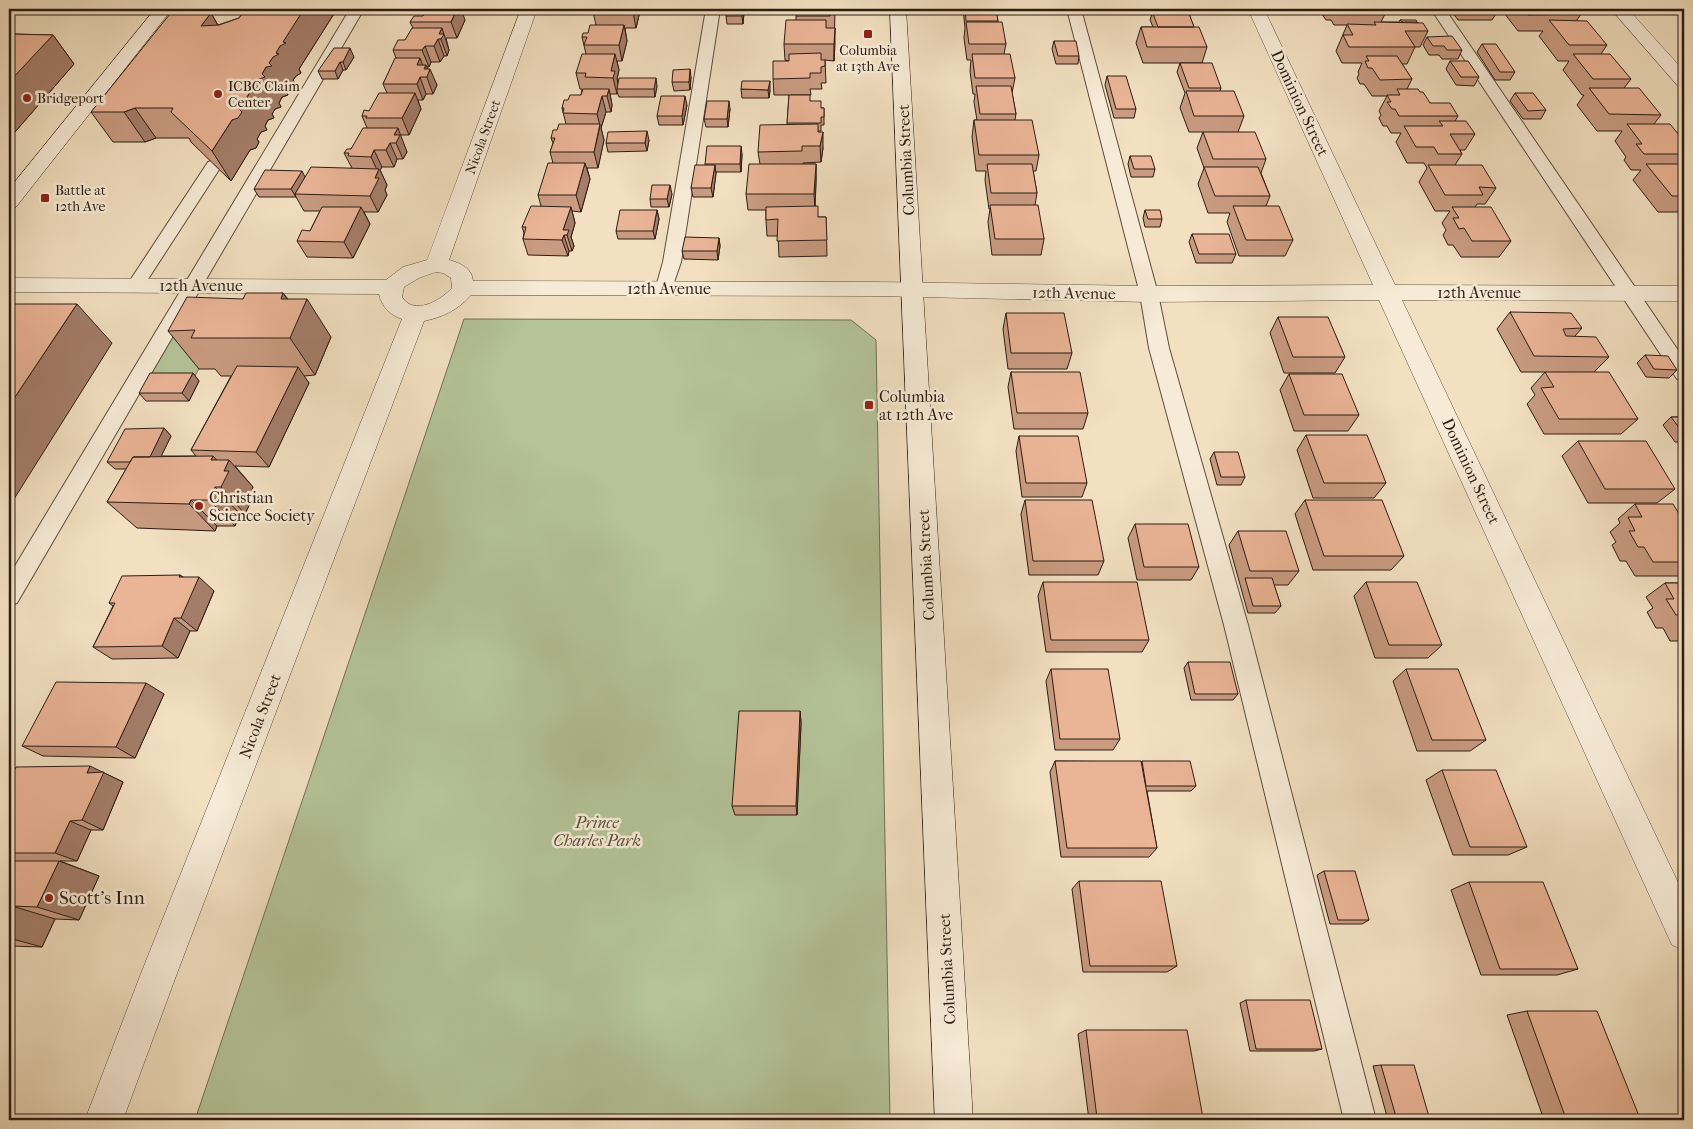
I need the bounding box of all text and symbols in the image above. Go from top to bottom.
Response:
marker: Columbia at 13th Ave [862,28,874,40]
place label: Columbia at 13th Ave [836,42,900,75]
street label: Dominion Street [1267,47,1333,159]
place label: ICBC Claim Center [228,78,300,111]
marker: ICBC Claim Center [212,88,224,100]
place label: Bridgeport [37,90,104,107]
marker: Bridgeport [21,92,33,104]
street label: Nicola Street [462,97,504,177]
street label: Columbia Street [894,104,918,216]
place label: Battle at 12th Ave [55,182,106,215]
marker: Battle at 12th Ave [39,192,51,204]
street label: 12th Avenue [159,276,243,295]
street label: 12th Avenue [627,279,711,298]
street label: 12th Avenue [1032,283,1116,303]
street label: 12th Avenue [1437,283,1521,302]
place label: Columbia at 12th Ave [879,387,953,424]
marker: Columbia at 12th Ave [863,399,875,411]
street label: Dominion Street [1438,415,1504,527]
place label: Christian Science Society [209,488,315,525]
marker: Christian Science Society [193,500,205,512]
street label: Columbia Street [914,509,938,621]
street label: Nicola Street [235,671,285,761]
park label: Prince Charles Park [553,813,641,850]
place label: Scott's Inn [59,887,145,909]
marker: Scott's Inn [43,892,55,904]
street label: Columbia Street [935,913,959,1025]

